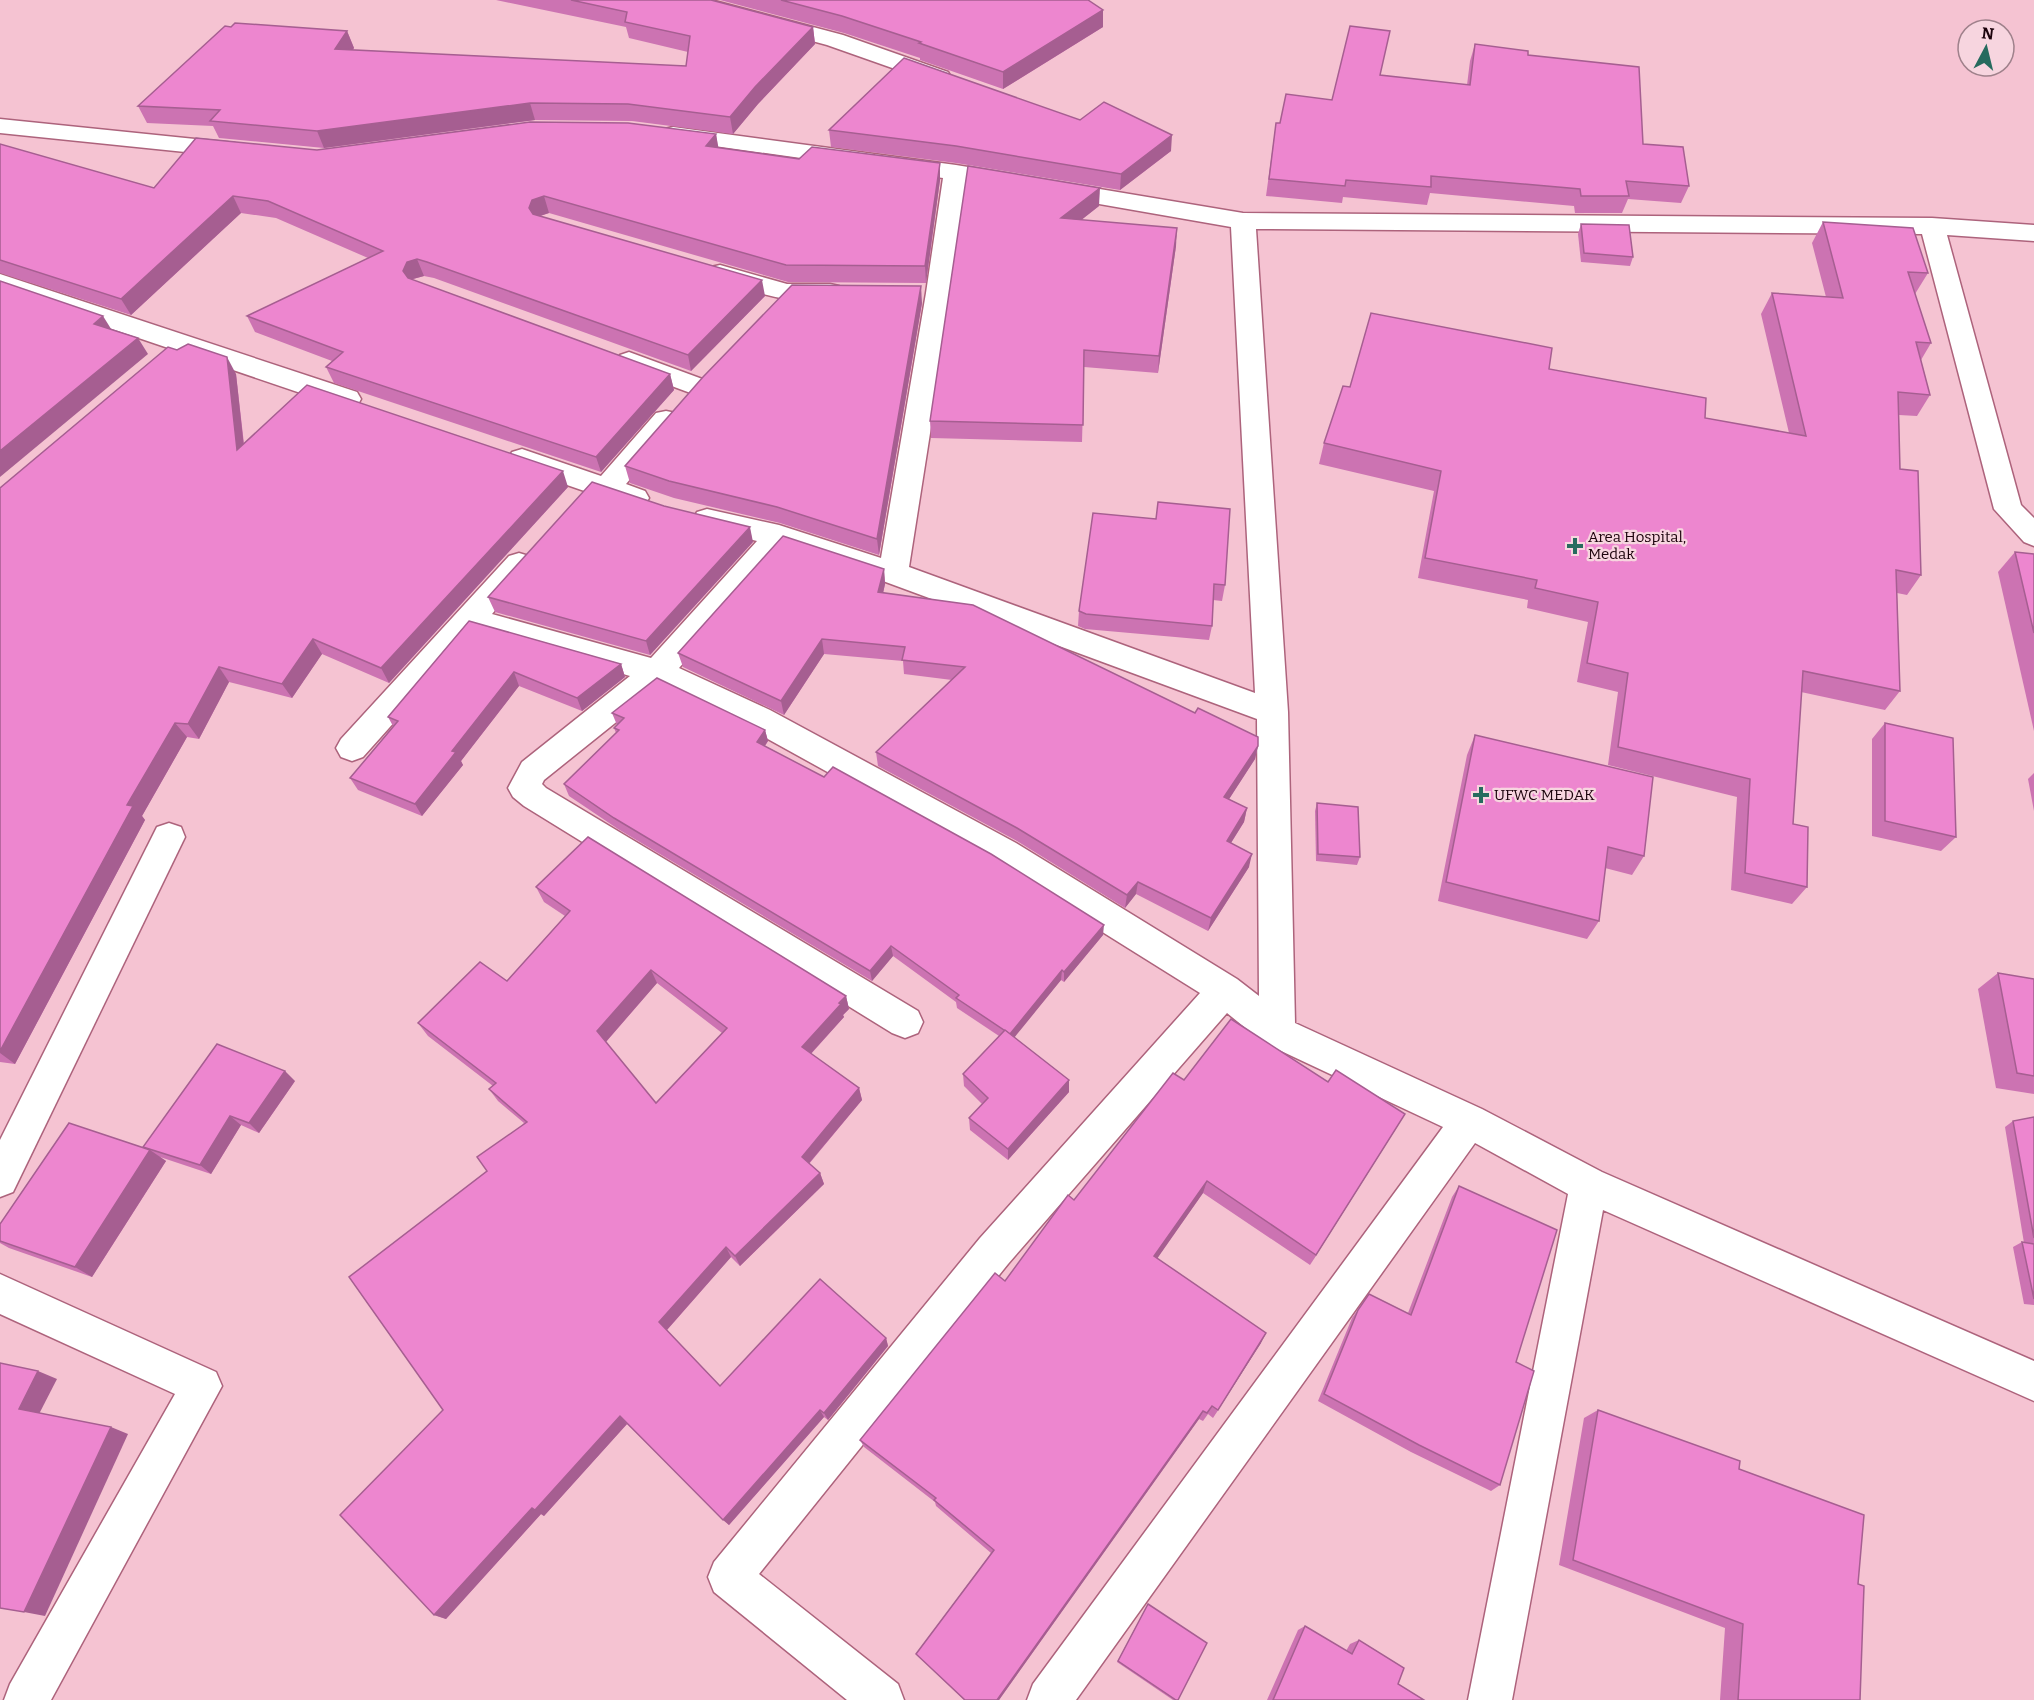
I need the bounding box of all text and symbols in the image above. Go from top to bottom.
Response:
north arrow [1956,18,2016,78]
text: N [1980,23,1995,44]
place label: Area Hospital, Medak [1588,528,1686,563]
marker: Area Hospital, Medak [1566,537,1584,555]
marker: UFWC MEDAK [1472,786,1490,804]
place label: UFWC MEDAK [1494,786,1595,804]

